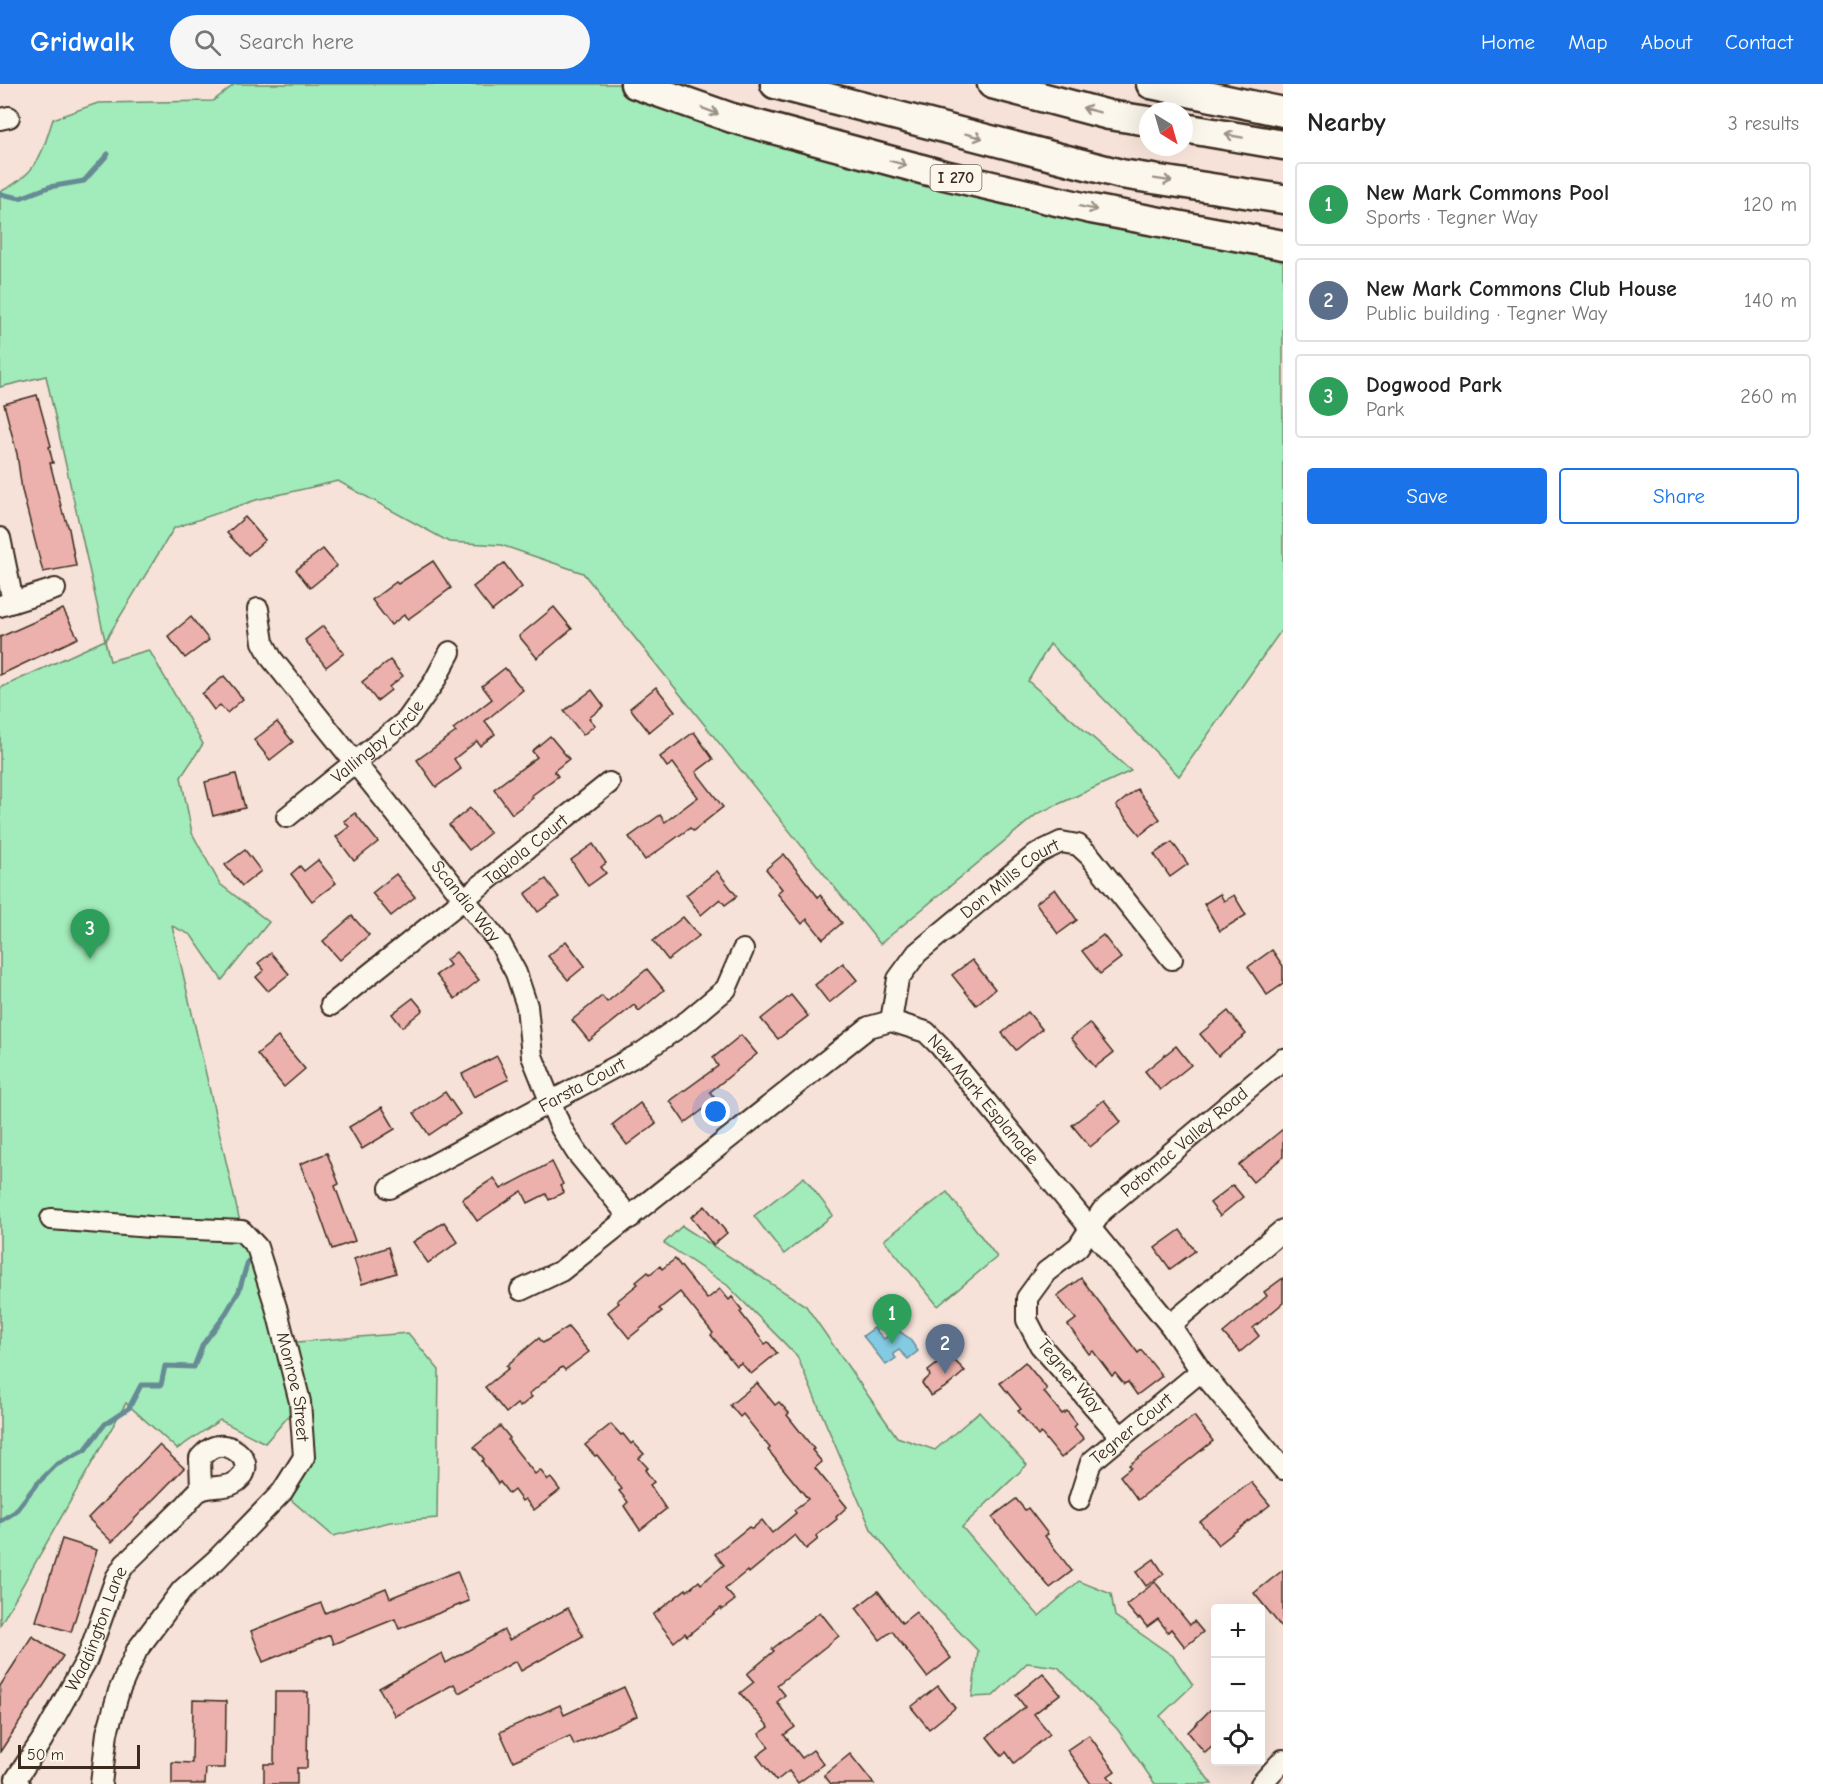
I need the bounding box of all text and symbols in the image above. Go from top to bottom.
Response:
search box [170,15,590,69]
text: Gridwalk [30,26,134,58]
icon: search [191,26,224,59]
text: Search here [239,29,354,55]
text: Home [1481,30,1535,54]
text: Map [1568,30,1608,54]
text: About [1641,30,1692,54]
text: Contact [1725,30,1793,54]
north arrow [1139,102,1193,156]
one-way arrow [1082,104,1101,115]
one-way arrow [701,106,719,117]
text: Nearby [1307,108,1386,138]
text: 3 results [1728,112,1799,135]
one-way arrow [964,130,983,142]
one-way arrow [1224,130,1244,141]
one-way arrow [888,158,907,169]
road number: I 270 [930,165,982,191]
one-way arrow [1153,175,1173,186]
text: New Mark Commons Pool [1366,180,1609,206]
text: 1 [1325,193,1332,216]
text: 120 m [1743,193,1797,216]
one-way arrow [1078,203,1097,215]
text: Sports · Tegner Way [1366,206,1538,229]
text: New Mark Commons Club House [1366,276,1677,302]
text: 2 [1324,289,1333,312]
text: 140 m [1744,289,1797,312]
text: Public building · Tegner Way [1366,302,1607,325]
text: Dogwood Park [1366,372,1502,398]
text: 3 [1324,385,1333,408]
text: 260 m [1740,385,1797,408]
text: Park [1366,398,1404,421]
button: Save [1307,468,1547,524]
button: Share [1559,468,1799,524]
street label: Vallingby Circle [327,696,428,788]
street label: Tapiola Court [479,809,572,890]
street label: Don Mills Court [956,834,1063,923]
street label: Scandia Way [427,856,506,947]
pin: 3 [70,910,110,959]
street label: New Mark Esplanade [923,1029,1043,1168]
street label: Farsta Court [535,1053,630,1117]
street label: Potomac Valley Road [1116,1083,1252,1201]
your location [701,1097,730,1126]
pin: 1 [872,1294,912,1344]
pin: 2 [926,1324,964,1374]
street label: Monroe Street [272,1330,313,1443]
street label: Tegner Way [1033,1335,1108,1418]
street label: Tegner Court [1086,1388,1177,1469]
street label: Waddington Lane [61,1562,132,1695]
map controls [1211,1604,1265,1766]
button: + [1211,1604,1265,1658]
button: − [1211,1658,1265,1712]
button: locate [1211,1712,1265,1766]
scale bar [18,1742,140,1770]
text: 50 m [27,1746,64,1764]

